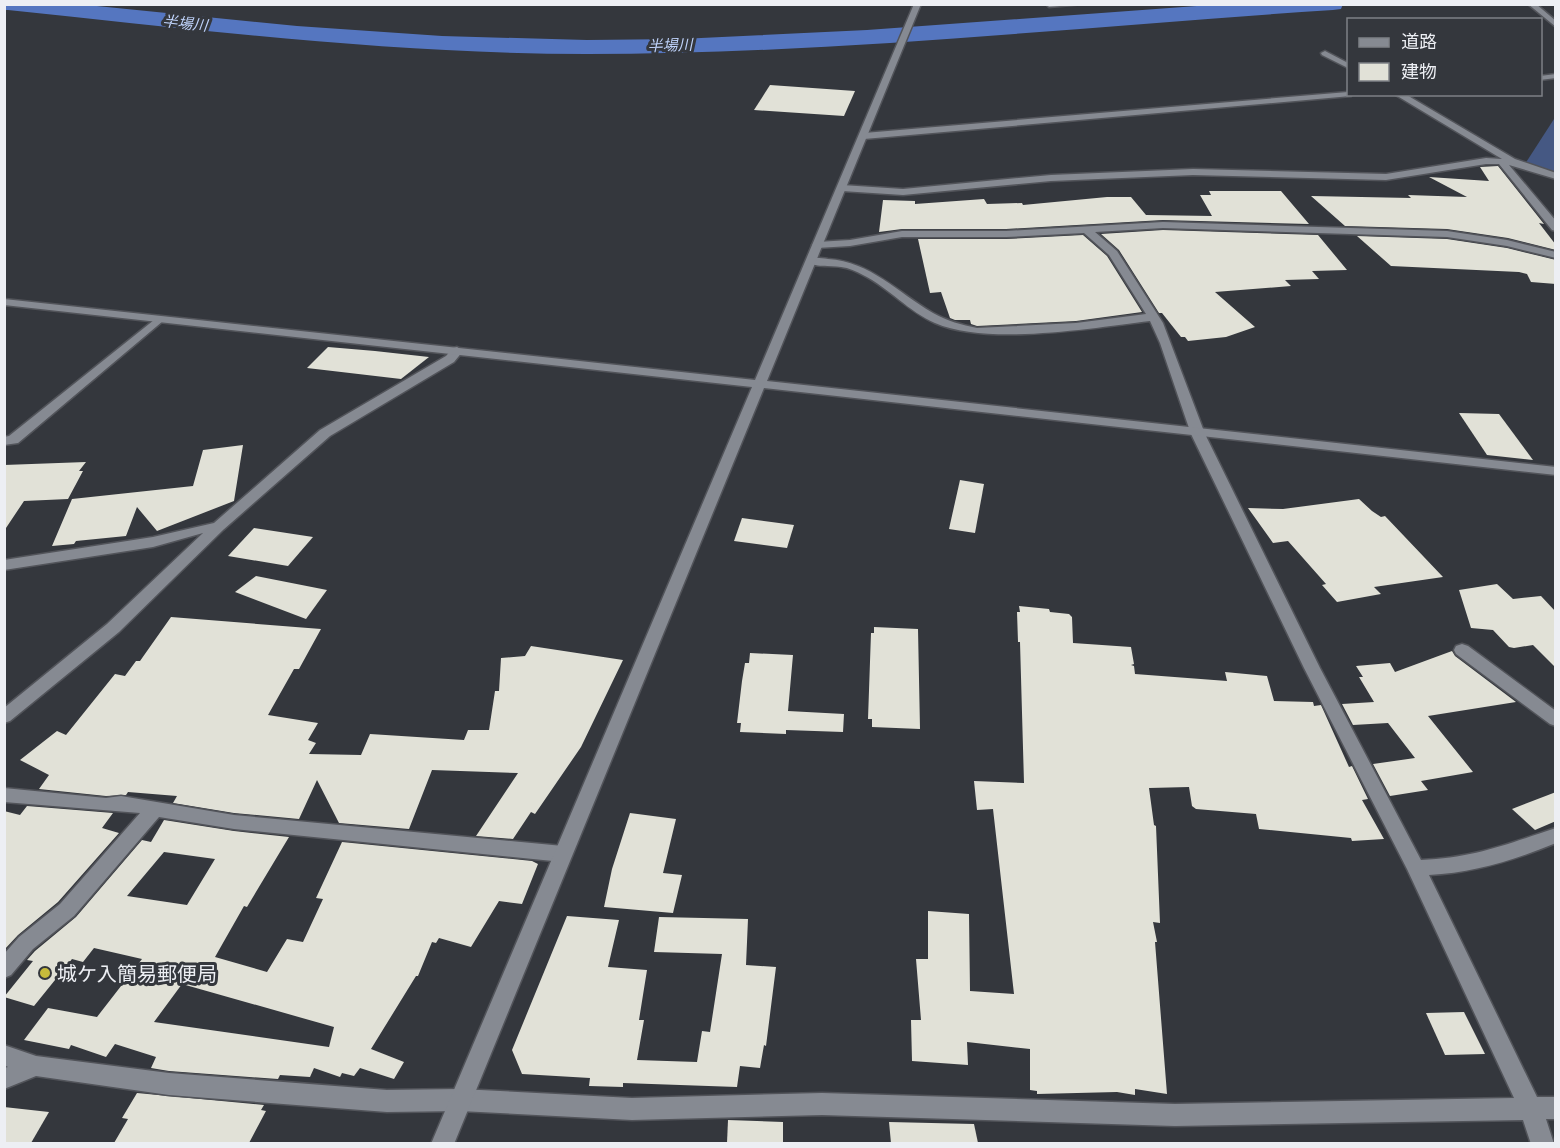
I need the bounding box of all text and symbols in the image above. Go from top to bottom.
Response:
water label: 半場川 [162,10,210,36]
legend [1347,18,1542,96]
text: 道路 [1401,29,1437,53]
water label: 半場川 [647,34,695,56]
text: 建物 [1401,59,1437,83]
place label: 城ケ入簡易郵便局 [57,960,217,987]
marker: 城ケ入簡易郵便局 [38,966,52,980]

